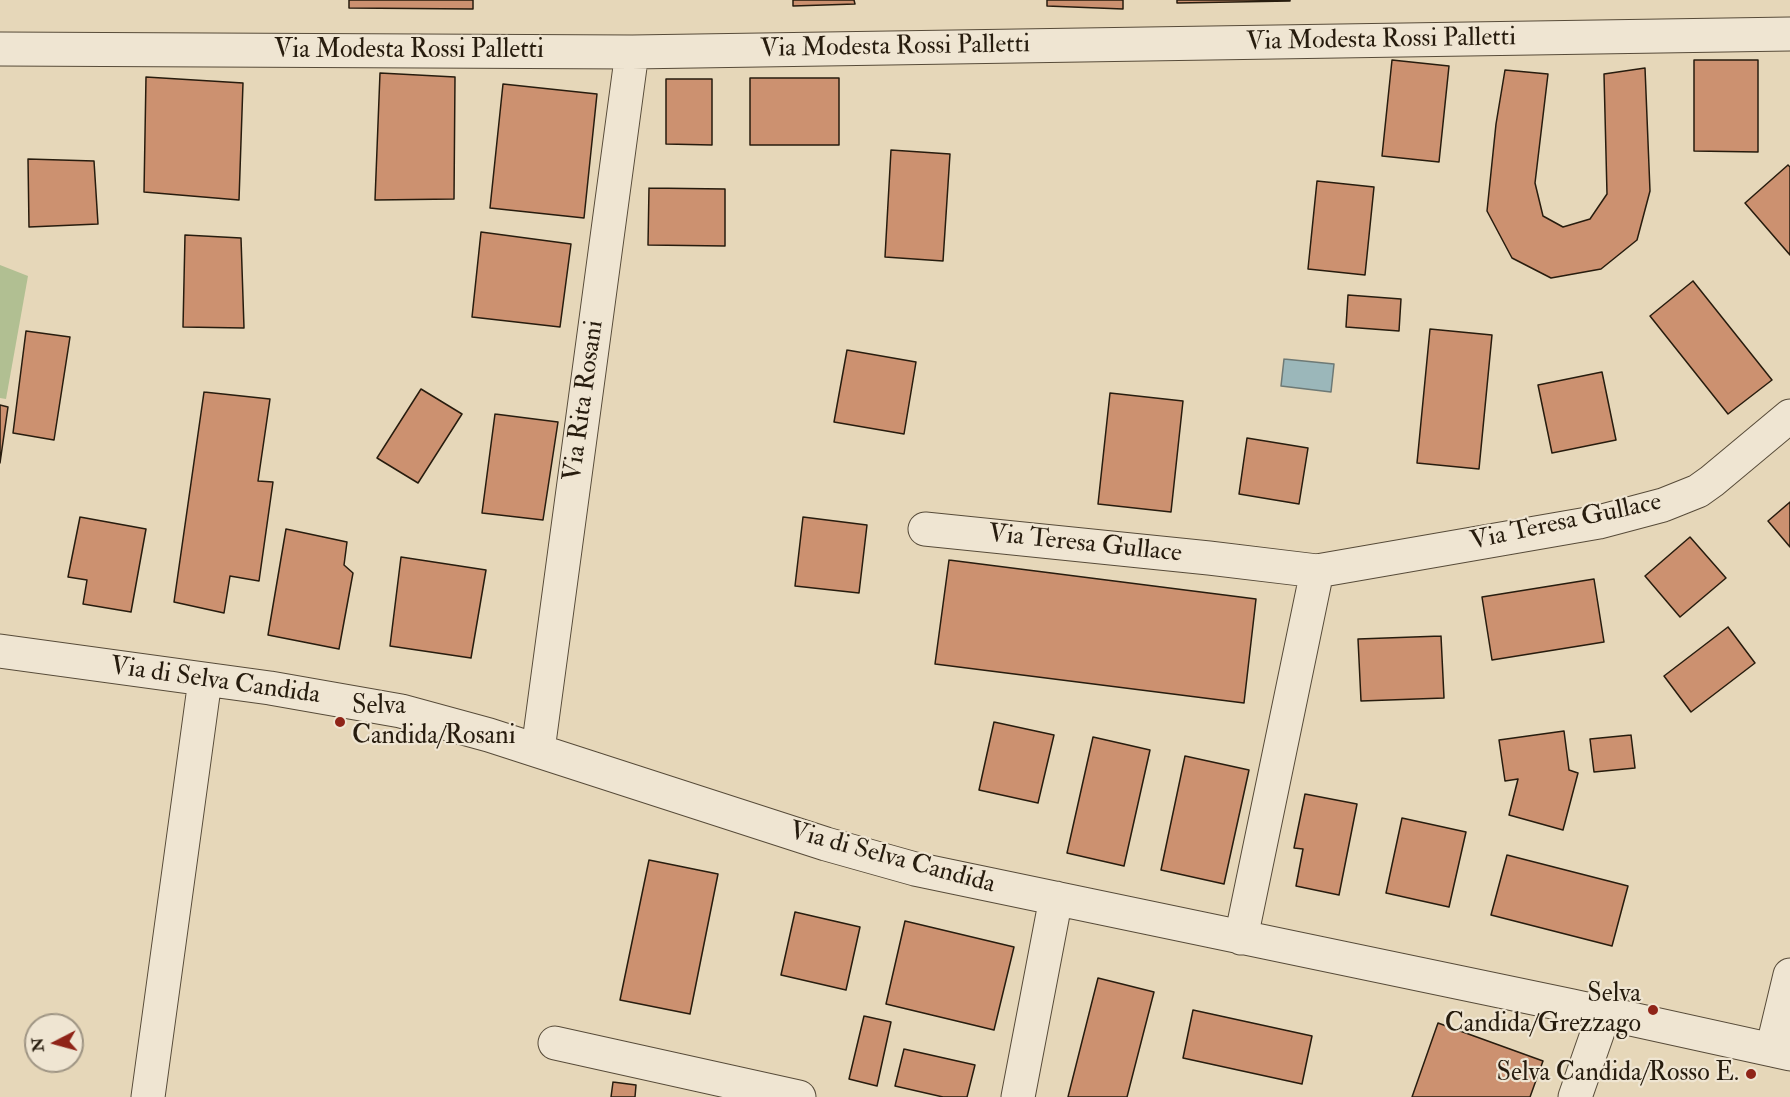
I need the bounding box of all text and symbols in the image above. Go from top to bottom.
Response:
street label: Via Modesta Rossi Palletti [1246,23,1516,59]
street label: Via Modesta Rossi Palletti [760,30,1030,66]
street label: Via Modesta Rossi Palletti [274,35,544,67]
street label: Via Rita Rosani [558,319,612,483]
street label: Via Teresa Gullace [1468,488,1664,558]
street label: Via Teresa Gullace [987,519,1183,571]
street label: Via di Selva Candida [108,652,322,712]
place label: Selva Candida/Rosani [352,691,516,752]
marker: Selva Candida/Rosani [333,715,347,729]
street label: Via di Selva Candida [786,817,998,901]
place label: Selva Candida/Grezzago [1445,979,1641,1040]
marker: Selva Candida/Grezzago [1646,1003,1660,1017]
north arrow [24,1013,84,1073]
text: N [27,1037,49,1053]
place label: Selva Candida/Rosso E. [1497,1058,1739,1090]
marker: Selva Candida/Rosso E. [1744,1067,1758,1081]

